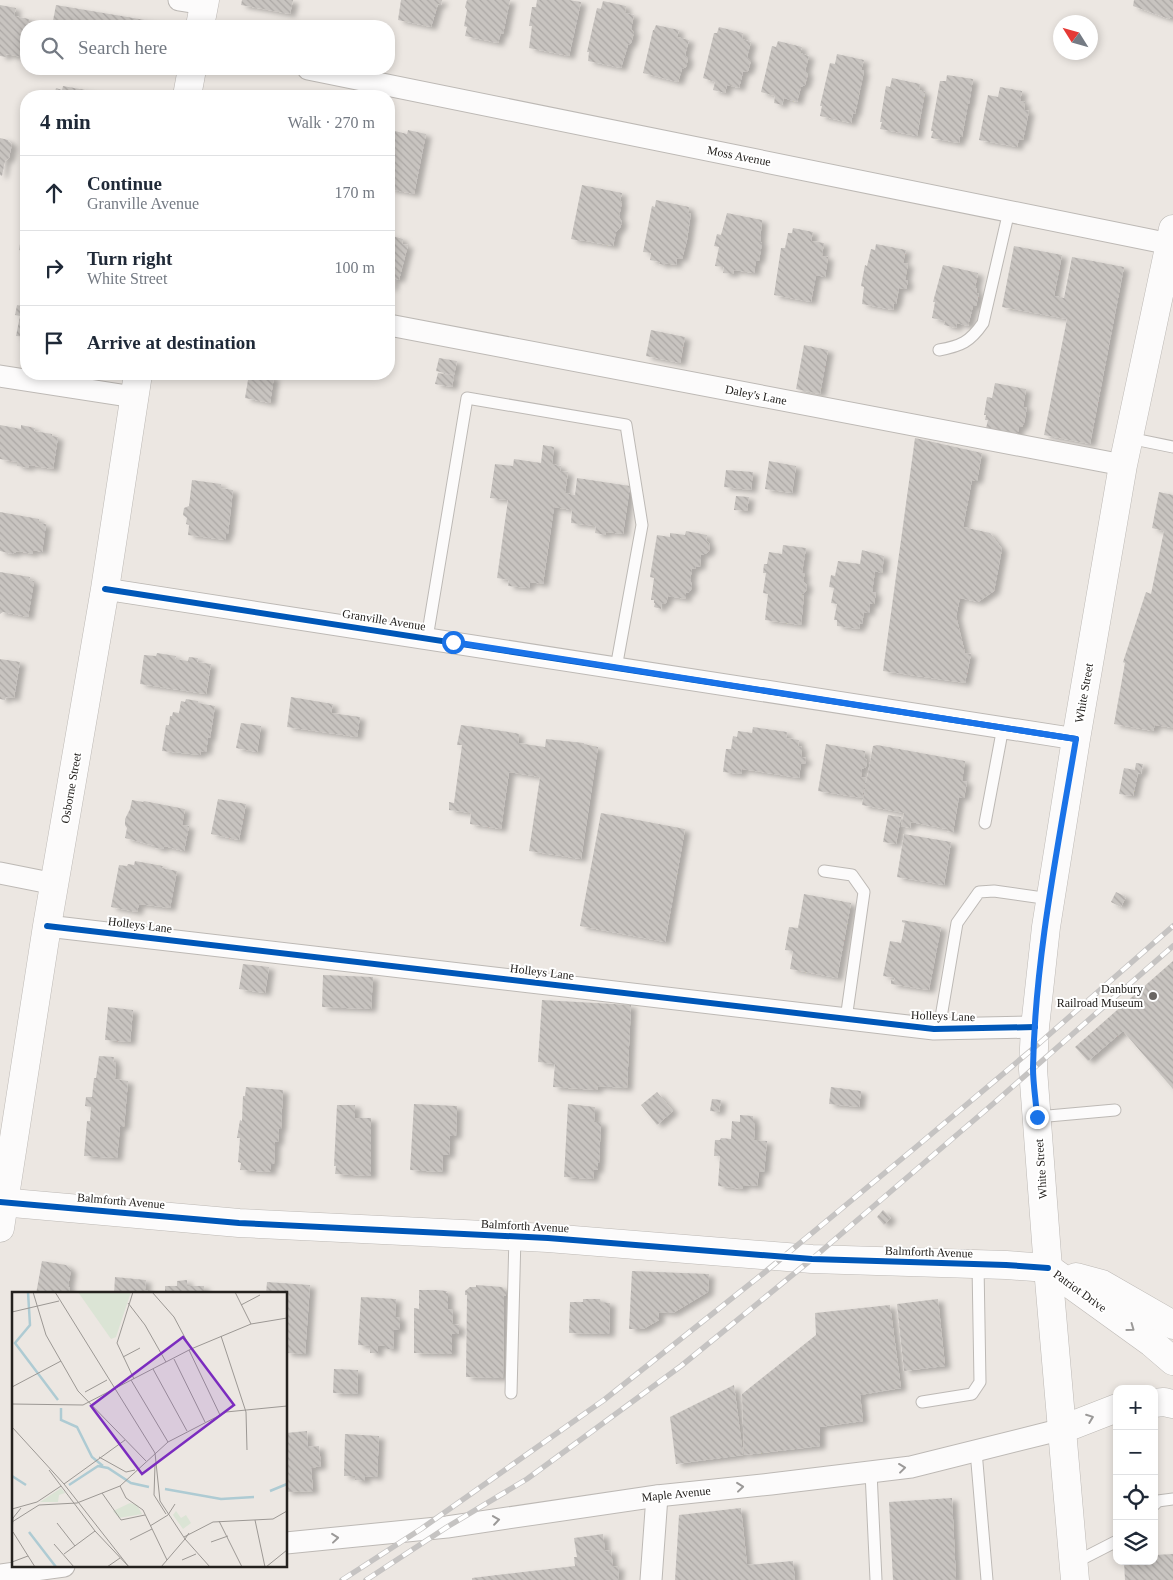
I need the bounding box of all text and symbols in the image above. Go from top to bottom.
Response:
north arrow [1053,15,1098,60]
search box [20,20,395,75]
icon: search [38,34,66,62]
text: Search here [78,37,167,58]
text: 4 min [40,110,91,134]
text: Walk · 270 m [288,114,375,131]
street label: Moss Avenue [706,143,772,169]
text: Continue [87,173,162,194]
icon: ahead [40,179,68,207]
text: 170 m [335,184,375,201]
text: Granville Avenue [87,195,199,212]
text: Turn right [87,248,172,269]
icon: right [40,254,68,282]
text: 100 m [335,259,375,276]
text: White Street [87,270,167,287]
icon: arrive [40,329,68,357]
text: Arrive at destination [87,332,256,353]
street label: Daley's Lane [724,382,788,408]
street label: Granville Avenue [341,607,427,633]
route start [442,631,465,654]
street label: White Street [1072,661,1096,724]
street label: Osborne Street [58,751,84,824]
street label: Holleys Lane [107,914,173,936]
street label: Holleys Lane [509,961,575,983]
place label: Danbury Railroad Museum [1057,982,1144,1010]
marker: Danbury Railroad Museum [1147,990,1159,1002]
street label: Holleys Lane [911,1008,975,1024]
route end [1026,1106,1049,1129]
street label: White Street [1032,1138,1050,1200]
street label: Balmforth Avenue [77,1190,165,1212]
street label: Balmforth Avenue [481,1217,569,1235]
street label: Balmforth Avenue [885,1243,973,1261]
street label: Patriot Drive [1051,1267,1109,1315]
inset map [12,1292,288,1568]
one-way arrow [1125,1321,1134,1331]
map controls [1113,1385,1158,1565]
button: + [1113,1385,1158,1430]
one-way arrow [1085,1414,1094,1424]
button: − [1113,1430,1158,1475]
one-way arrow [898,1463,906,1474]
button: locate [1113,1475,1158,1520]
one-way arrow [736,1482,744,1493]
street label: Maple Avenue [641,1483,711,1505]
one-way arrow [492,1515,501,1525]
button: layers [1113,1520,1158,1565]
one-way arrow [331,1533,339,1544]

